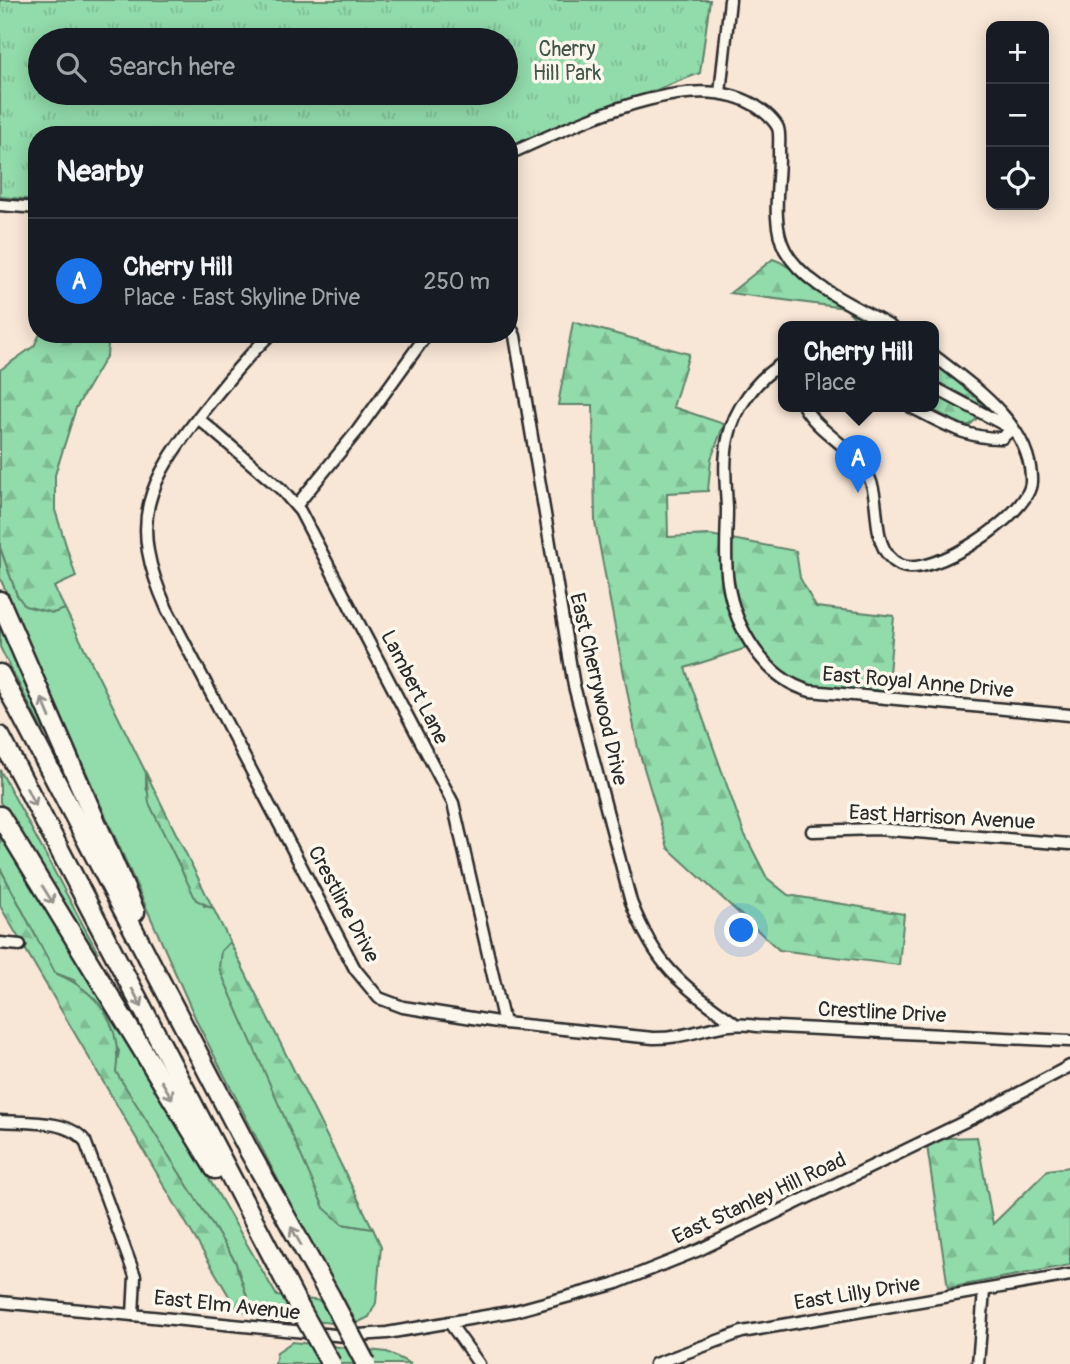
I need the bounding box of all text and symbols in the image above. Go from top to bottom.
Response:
map controls [986,21,1049,210]
button: + [986,21,1049,84]
search box [28,28,518,105]
park label: Cherry Hill Park [533,36,601,87]
icon: search [52,48,90,86]
text: Search here [108,51,235,83]
button: − [986,84,1049,147]
button: locate [986,147,1049,210]
text: Nearby [56,153,143,190]
text: Cherry Hill [123,251,233,283]
text: A [72,267,86,296]
text: 250 m [424,267,490,296]
text: Place · East Skyline Drive [123,283,360,312]
popup [778,321,939,412]
text: Cherry Hill [804,336,913,368]
text: Place [804,368,855,397]
pin: A [835,435,881,493]
street label: East Cherrywood Drive [563,590,634,789]
street label: Lambert Lane [374,626,455,749]
street label: East Royal Anne Drive [821,661,1015,704]
one-way arrow [39,698,52,719]
one-way arrow [25,786,39,807]
street label: East Harrison Avenue [848,799,1036,836]
street label: Crestline Drive [301,841,386,968]
one-way arrow [42,885,56,905]
your location [724,913,758,947]
one-way arrow [131,987,145,1008]
street label: Crestline Drive [817,996,947,1029]
one-way arrow [160,1079,174,1099]
street label: East Stanley Hill Road [668,1146,850,1251]
one-way arrow [289,1226,302,1247]
street label: East Lilly Drive [792,1270,923,1317]
street label: East Elm Avenue [153,1284,302,1327]

